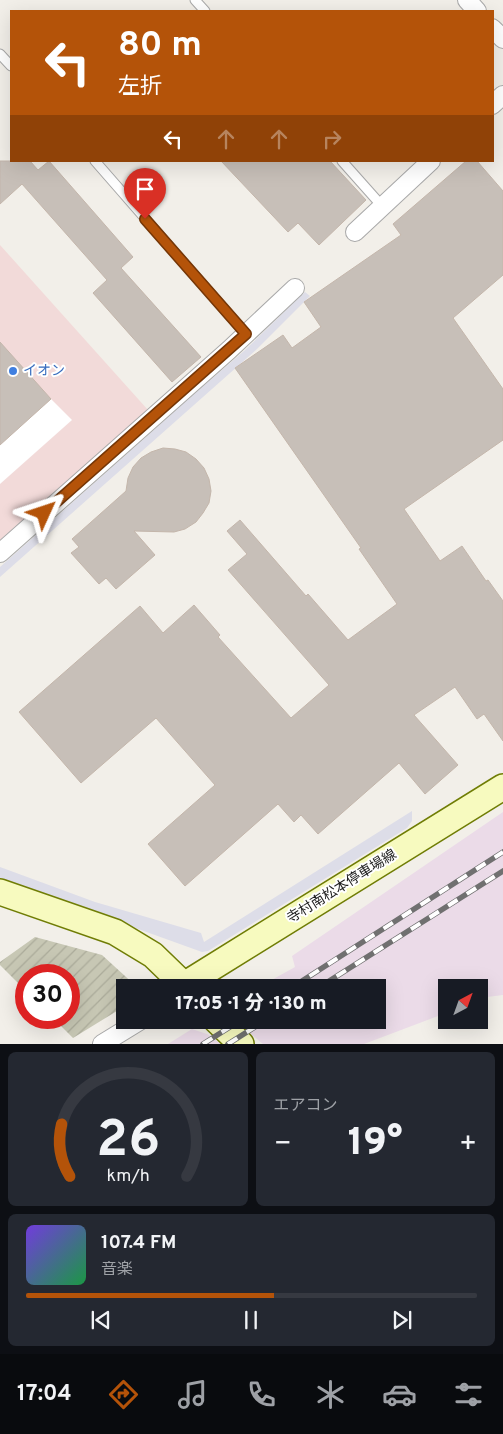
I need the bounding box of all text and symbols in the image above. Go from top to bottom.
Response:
text: 80 m [118,24,202,68]
icon: left [35,30,100,95]
text: 左折 [118,74,162,101]
icon: left [159,125,187,153]
icon: ahead [212,125,240,153]
icon: ahead [265,125,293,153]
icon: right [318,125,346,153]
pin [124,168,166,219]
icon: arrive [131,175,159,203]
place label: イオン [23,363,65,380]
marker: イオン [7,365,19,377]
position arrow [17,486,69,538]
street label: 寺村南松本停車場線 [284,846,400,928]
speed limit sign: 30 [15,964,80,1029]
north arrow [438,979,488,1029]
map controls [438,979,488,1029]
text: 17:05 · 1 分 · 130 m [175,992,327,1016]
text: エアコン [274,1096,338,1116]
text: 26 [96,1109,160,1175]
text: 19° [348,1120,403,1169]
text: − [274,1127,292,1163]
text: + [459,1127,477,1163]
text: km/h [106,1165,149,1188]
text: 107.4 FM [101,1231,176,1255]
text: 音楽 [101,1260,133,1280]
icon: previous [87,1306,115,1334]
icon: pause [237,1306,265,1334]
icon: next [388,1306,416,1334]
icon: directions [106,1377,141,1412]
icon: music [175,1377,210,1412]
icon: phone [244,1377,279,1412]
icon: climate [313,1377,348,1412]
icon: car [382,1377,417,1412]
icon: filters [451,1377,486,1412]
text: 17:04 [17,1381,72,1408]

